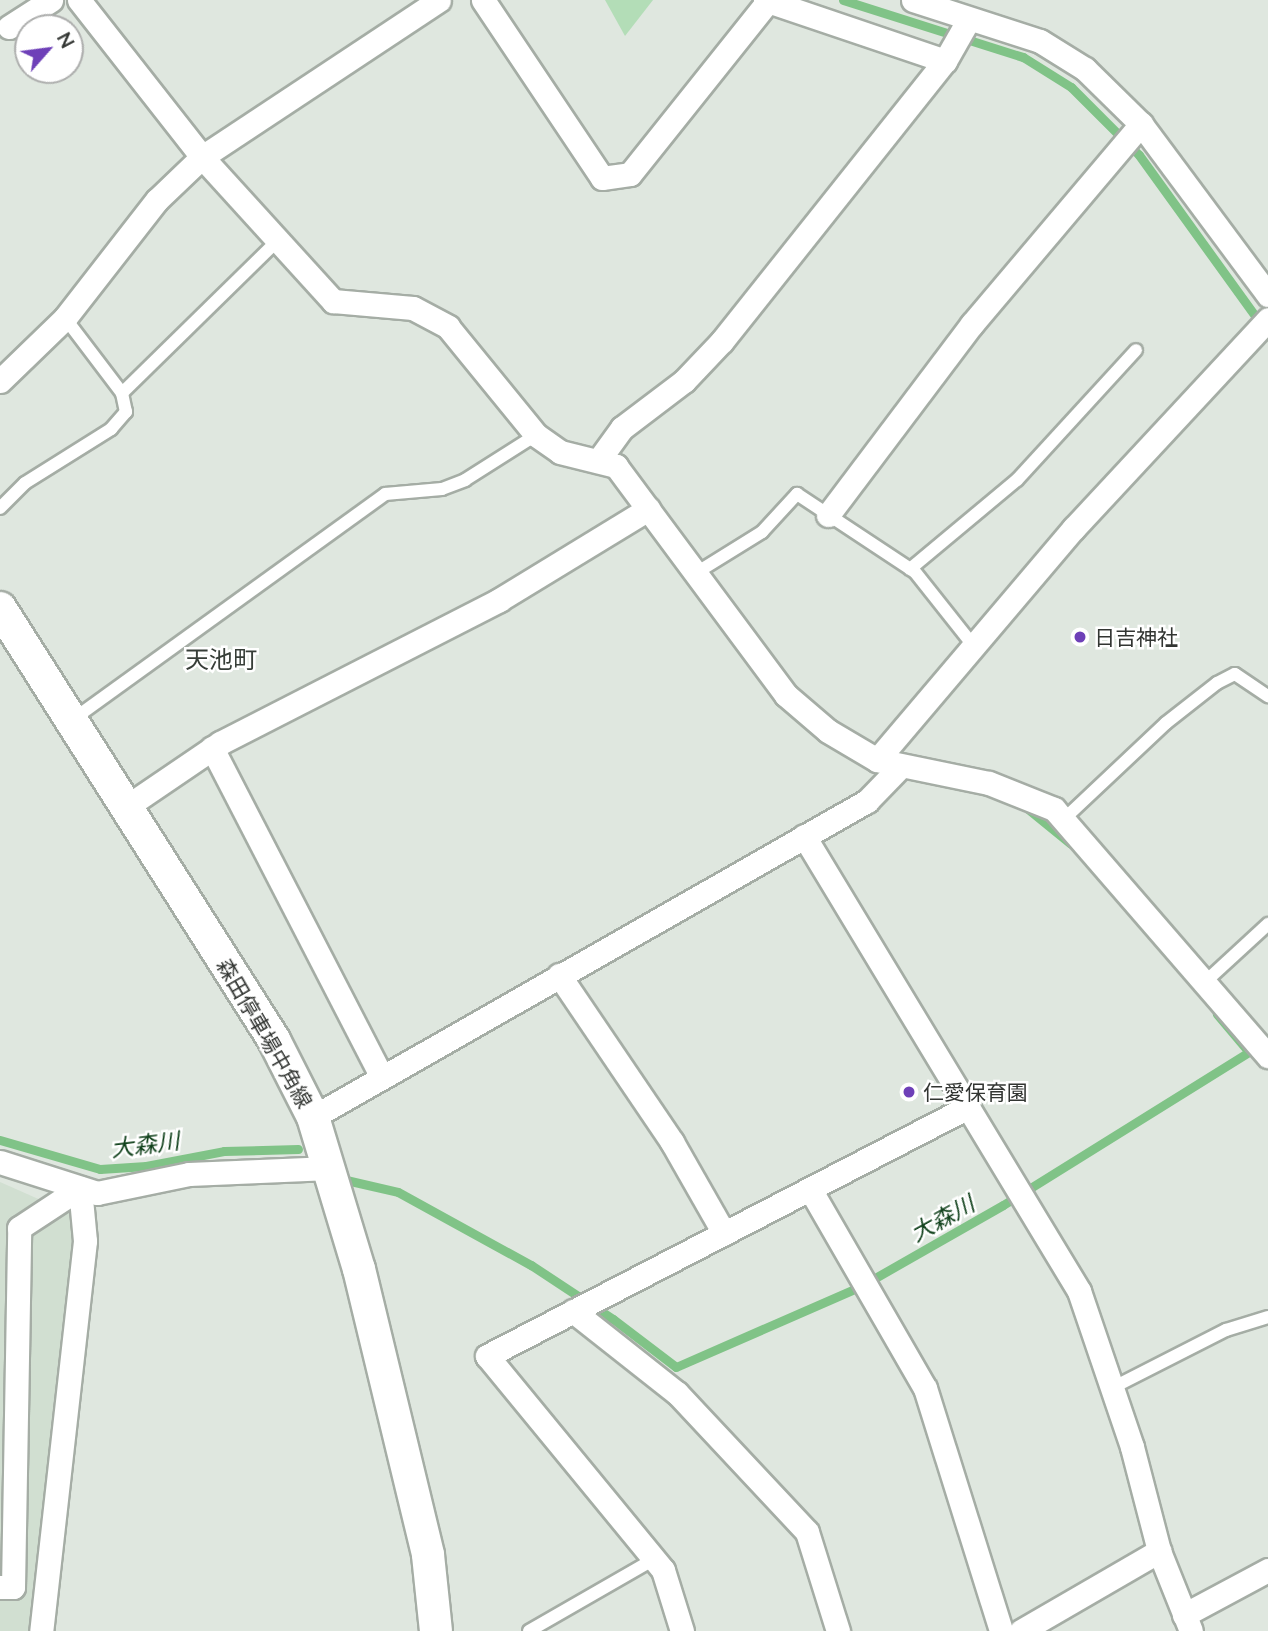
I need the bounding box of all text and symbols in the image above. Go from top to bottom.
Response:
north arrow [14,14,84,84]
text: N [53,28,80,52]
place label: 日吉神社 [1094,624,1178,650]
marker: 日吉神社 [1072,629,1088,645]
district label: 天池町 [185,645,257,673]
street label: 森田停車場中角線 [212,954,318,1112]
place label: 仁愛保育園 [923,1079,1028,1105]
marker: 仁愛保育園 [901,1084,917,1100]
water label: 大森川 [109,1126,181,1162]
water label: 大森川 [905,1189,979,1247]

